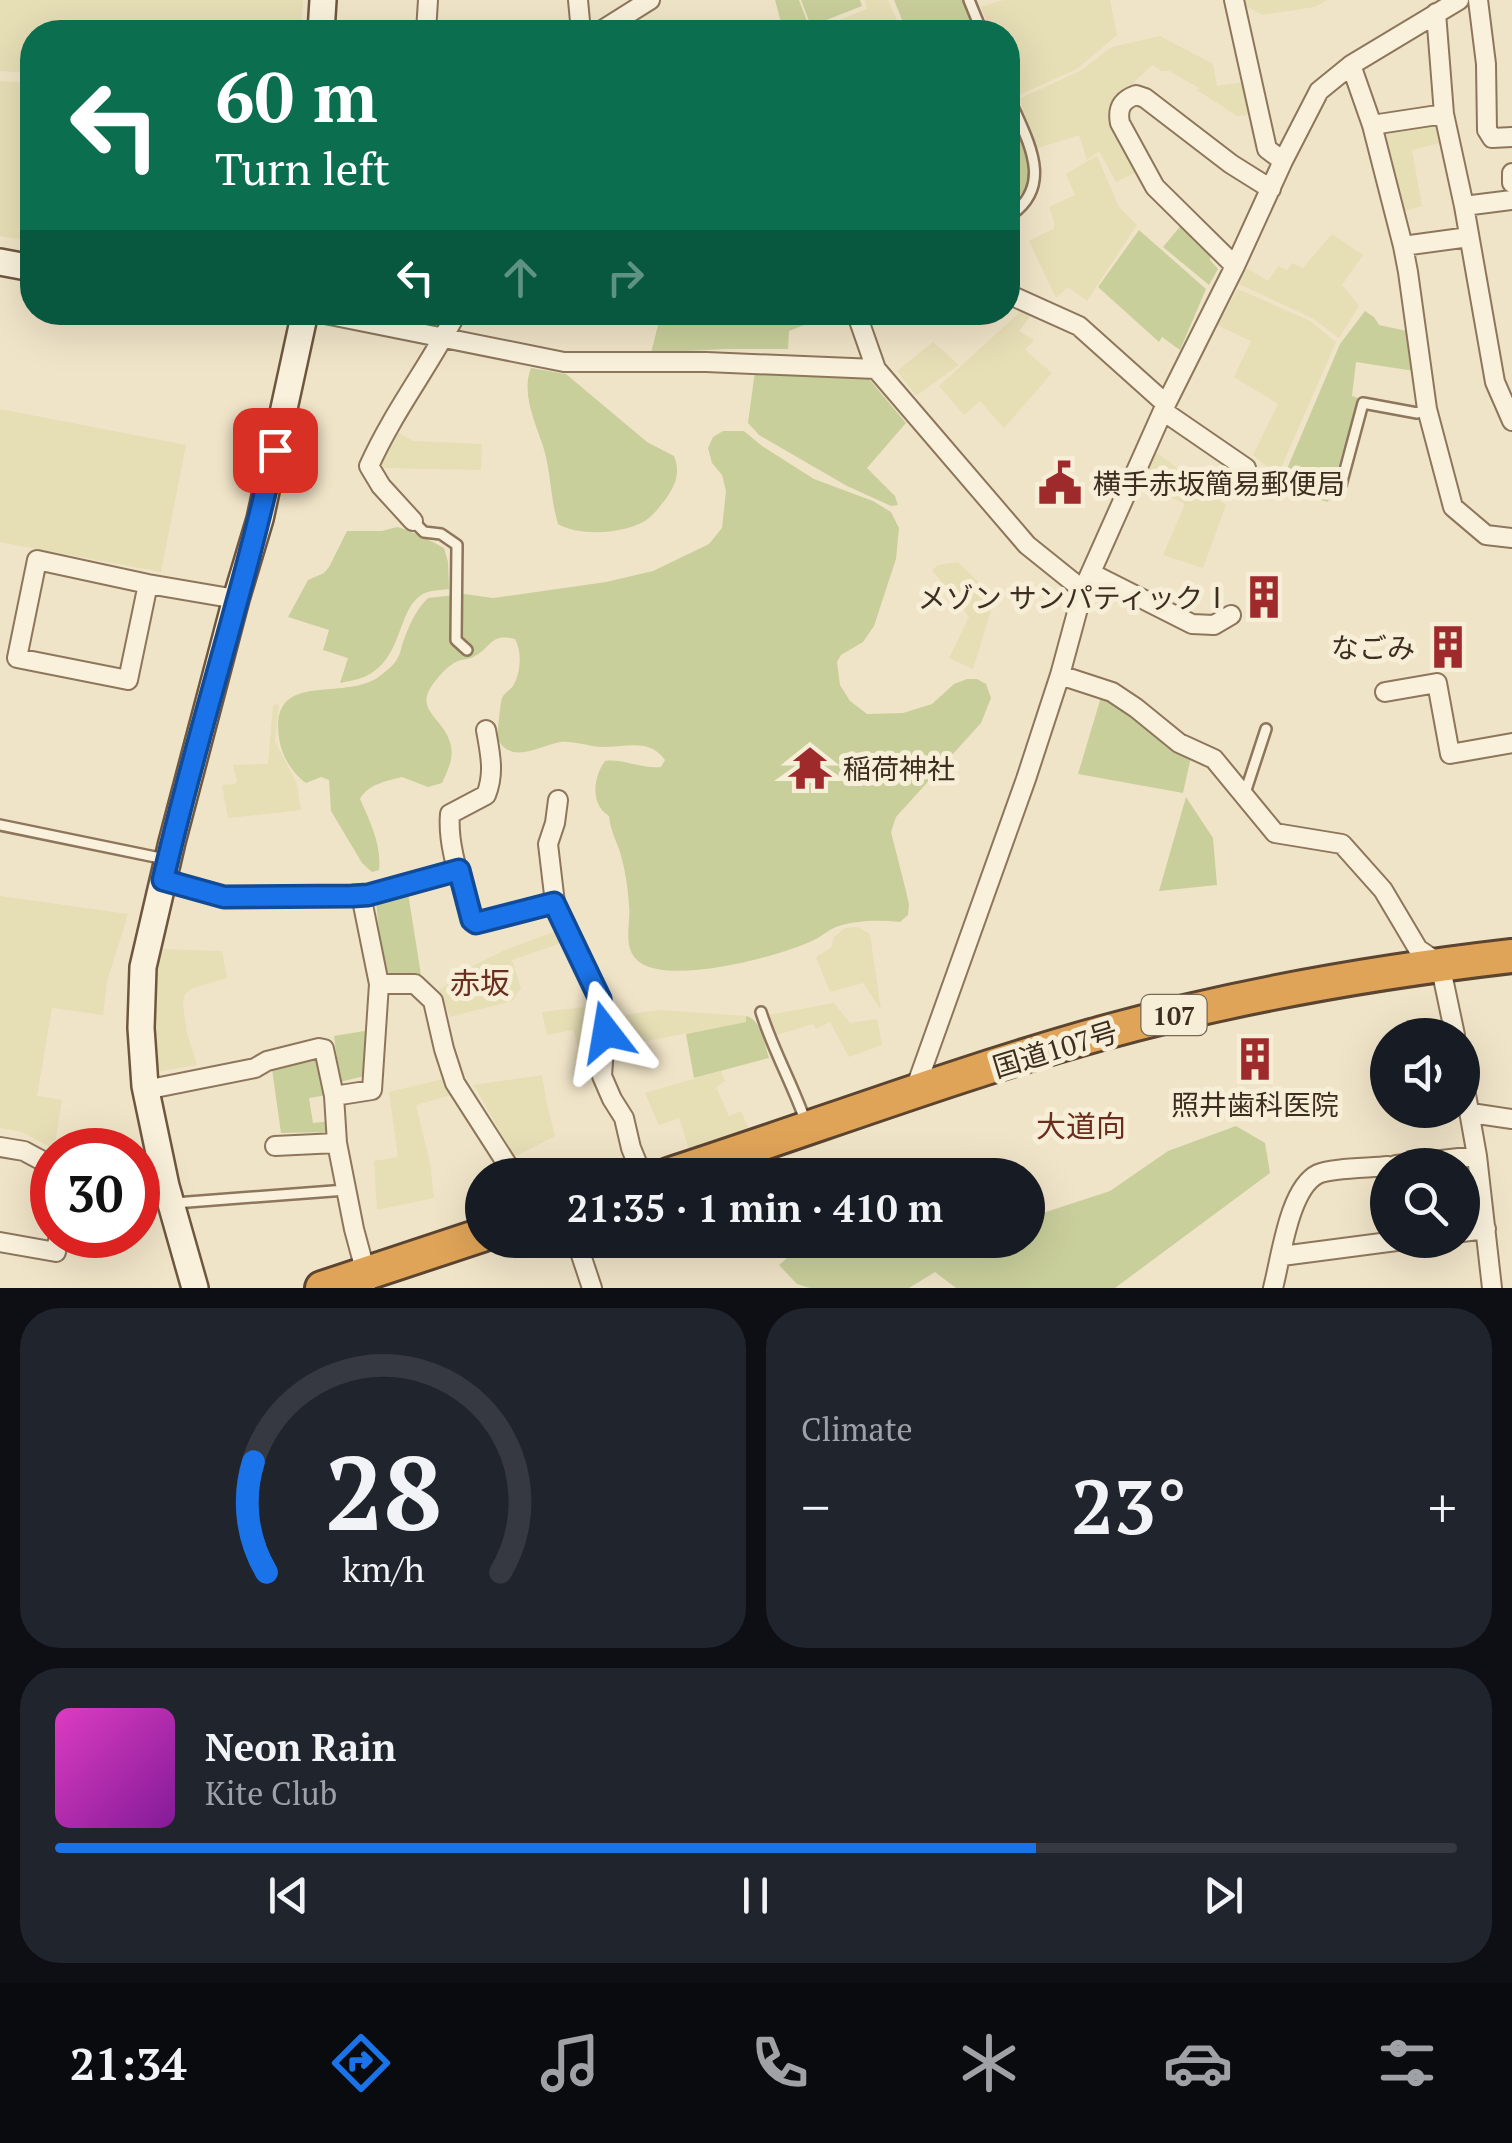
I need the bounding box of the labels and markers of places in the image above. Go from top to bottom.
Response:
pin [233,408,318,493]
public building icon: 横手赤坂簡易郵便局 [1036,459,1084,507]
place label: 横手赤坂簡易郵便局 [1093,465,1345,502]
building icon: メゾン サンパティックⅠ [1240,573,1288,621]
place label: メゾン サンパティックⅠ [918,579,1231,616]
building icon: なごみ [1424,623,1472,671]
place label: なごみ [1331,629,1415,666]
temple icon: 稲荷神社 [786,744,834,792]
place label: 稲荷神社 [843,750,955,787]
building icon: 照井歯科医院 [1231,1035,1279,1083]
place label: 照井歯科医院 [1171,1086,1339,1123]

